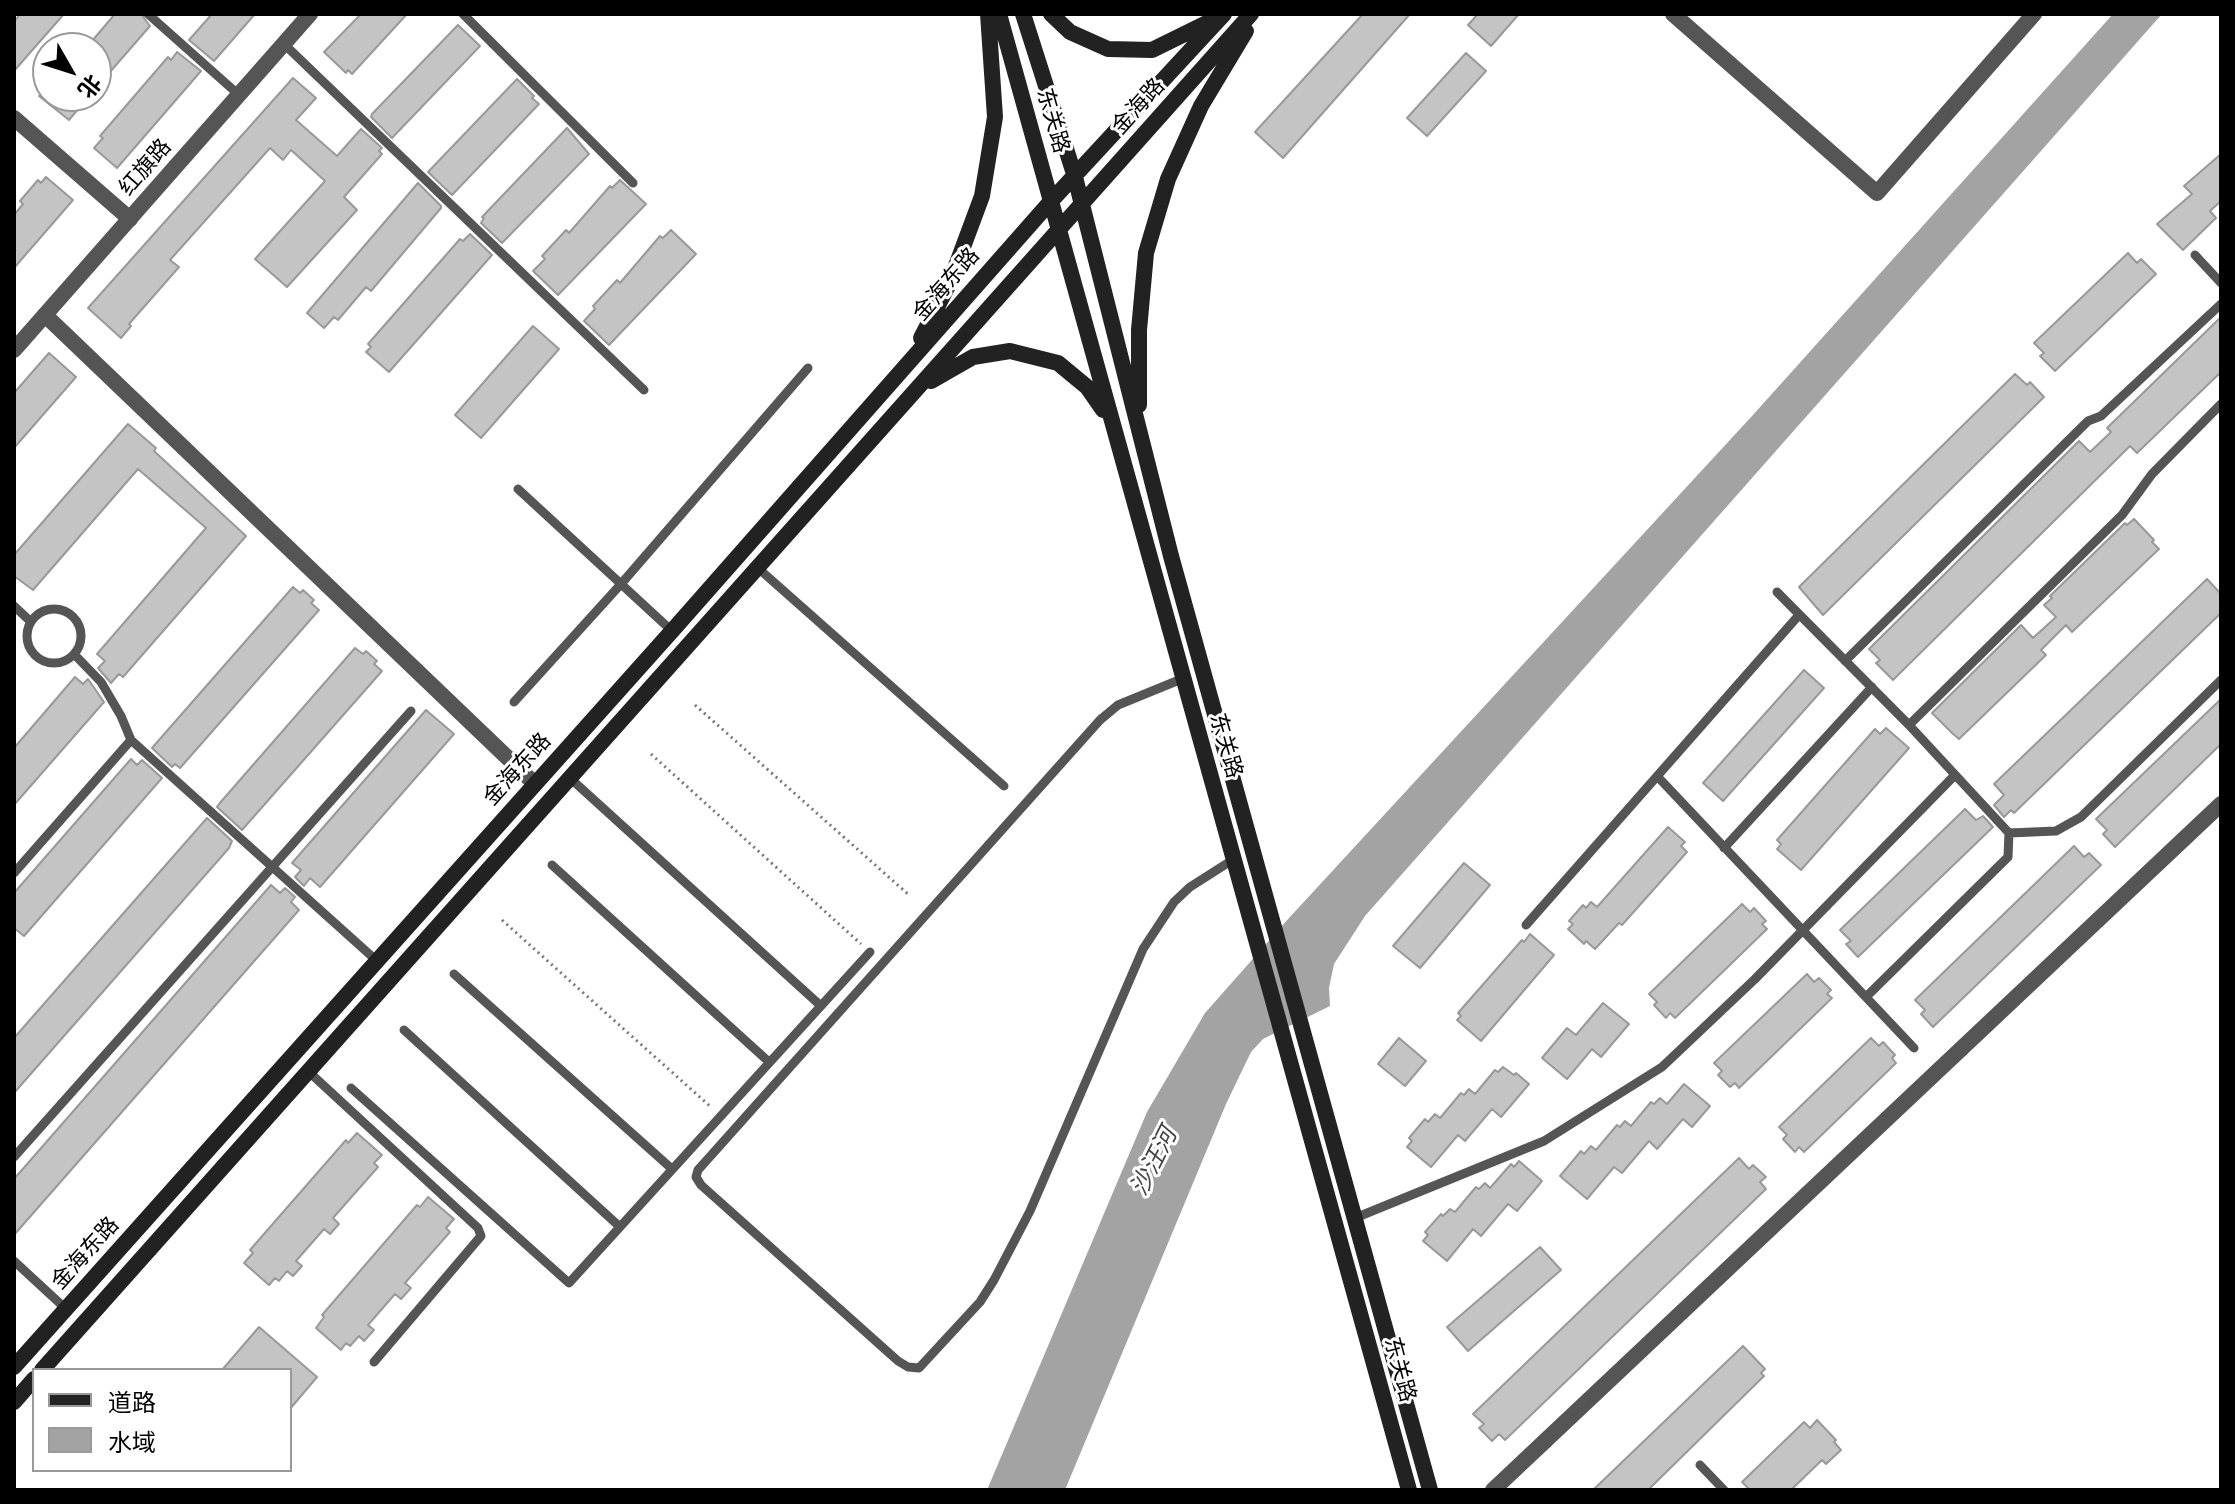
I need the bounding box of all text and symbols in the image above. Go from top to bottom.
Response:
north arrow [32,32,112,112]
text: 北 [72,69,106,103]
street label: 金海路 [1107,74,1171,140]
street label: 东关路 [1030,86,1074,156]
street label: 红旗路 [114,134,178,202]
street label: 金海东路 [908,243,986,327]
street label: 东关路 [1203,711,1247,781]
street label: 金海东路 [479,728,557,812]
water label: 沙汪河 [1126,1123,1184,1201]
street label: 金海东路 [47,1212,125,1296]
street label: 东关路 [1378,1335,1420,1405]
legend [32,1368,292,1472]
text: 道路 [108,1389,156,1418]
text: 水域 [108,1429,156,1458]

